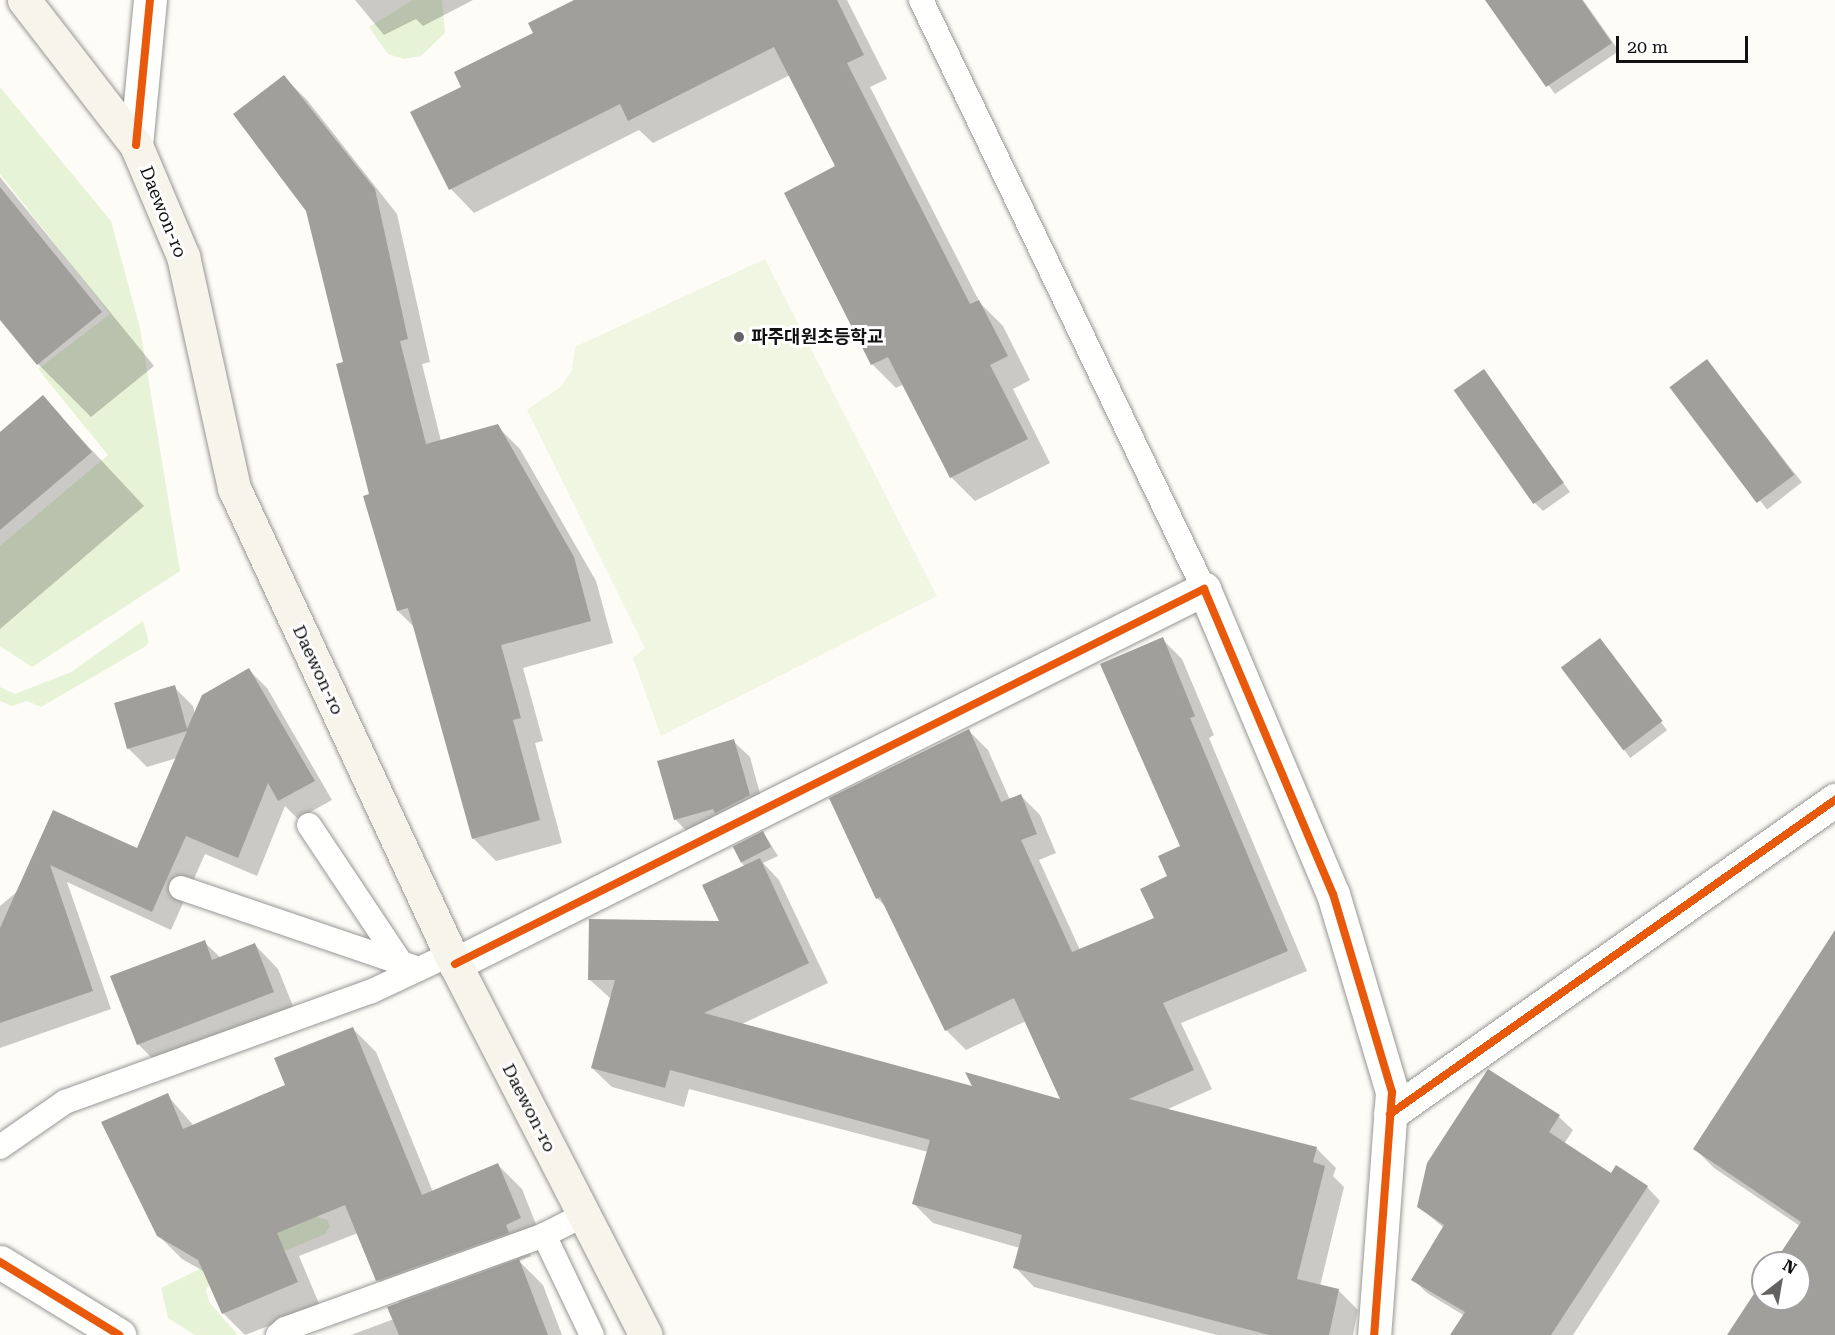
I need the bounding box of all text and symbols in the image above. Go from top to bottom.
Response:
scale bar [1619,24,1751,62]
text: 20 m [1627,36,1668,57]
street label: Daewon-ro [135,163,191,261]
place label: 파주대원초등학교 [751,326,883,348]
marker: 파주대원초등학교 [732,330,746,344]
street label: Daewon-ro [288,622,348,718]
street label: Daewon-ro [497,1060,561,1156]
north arrow [1751,1251,1811,1311]
text: N [1779,1256,1800,1278]

